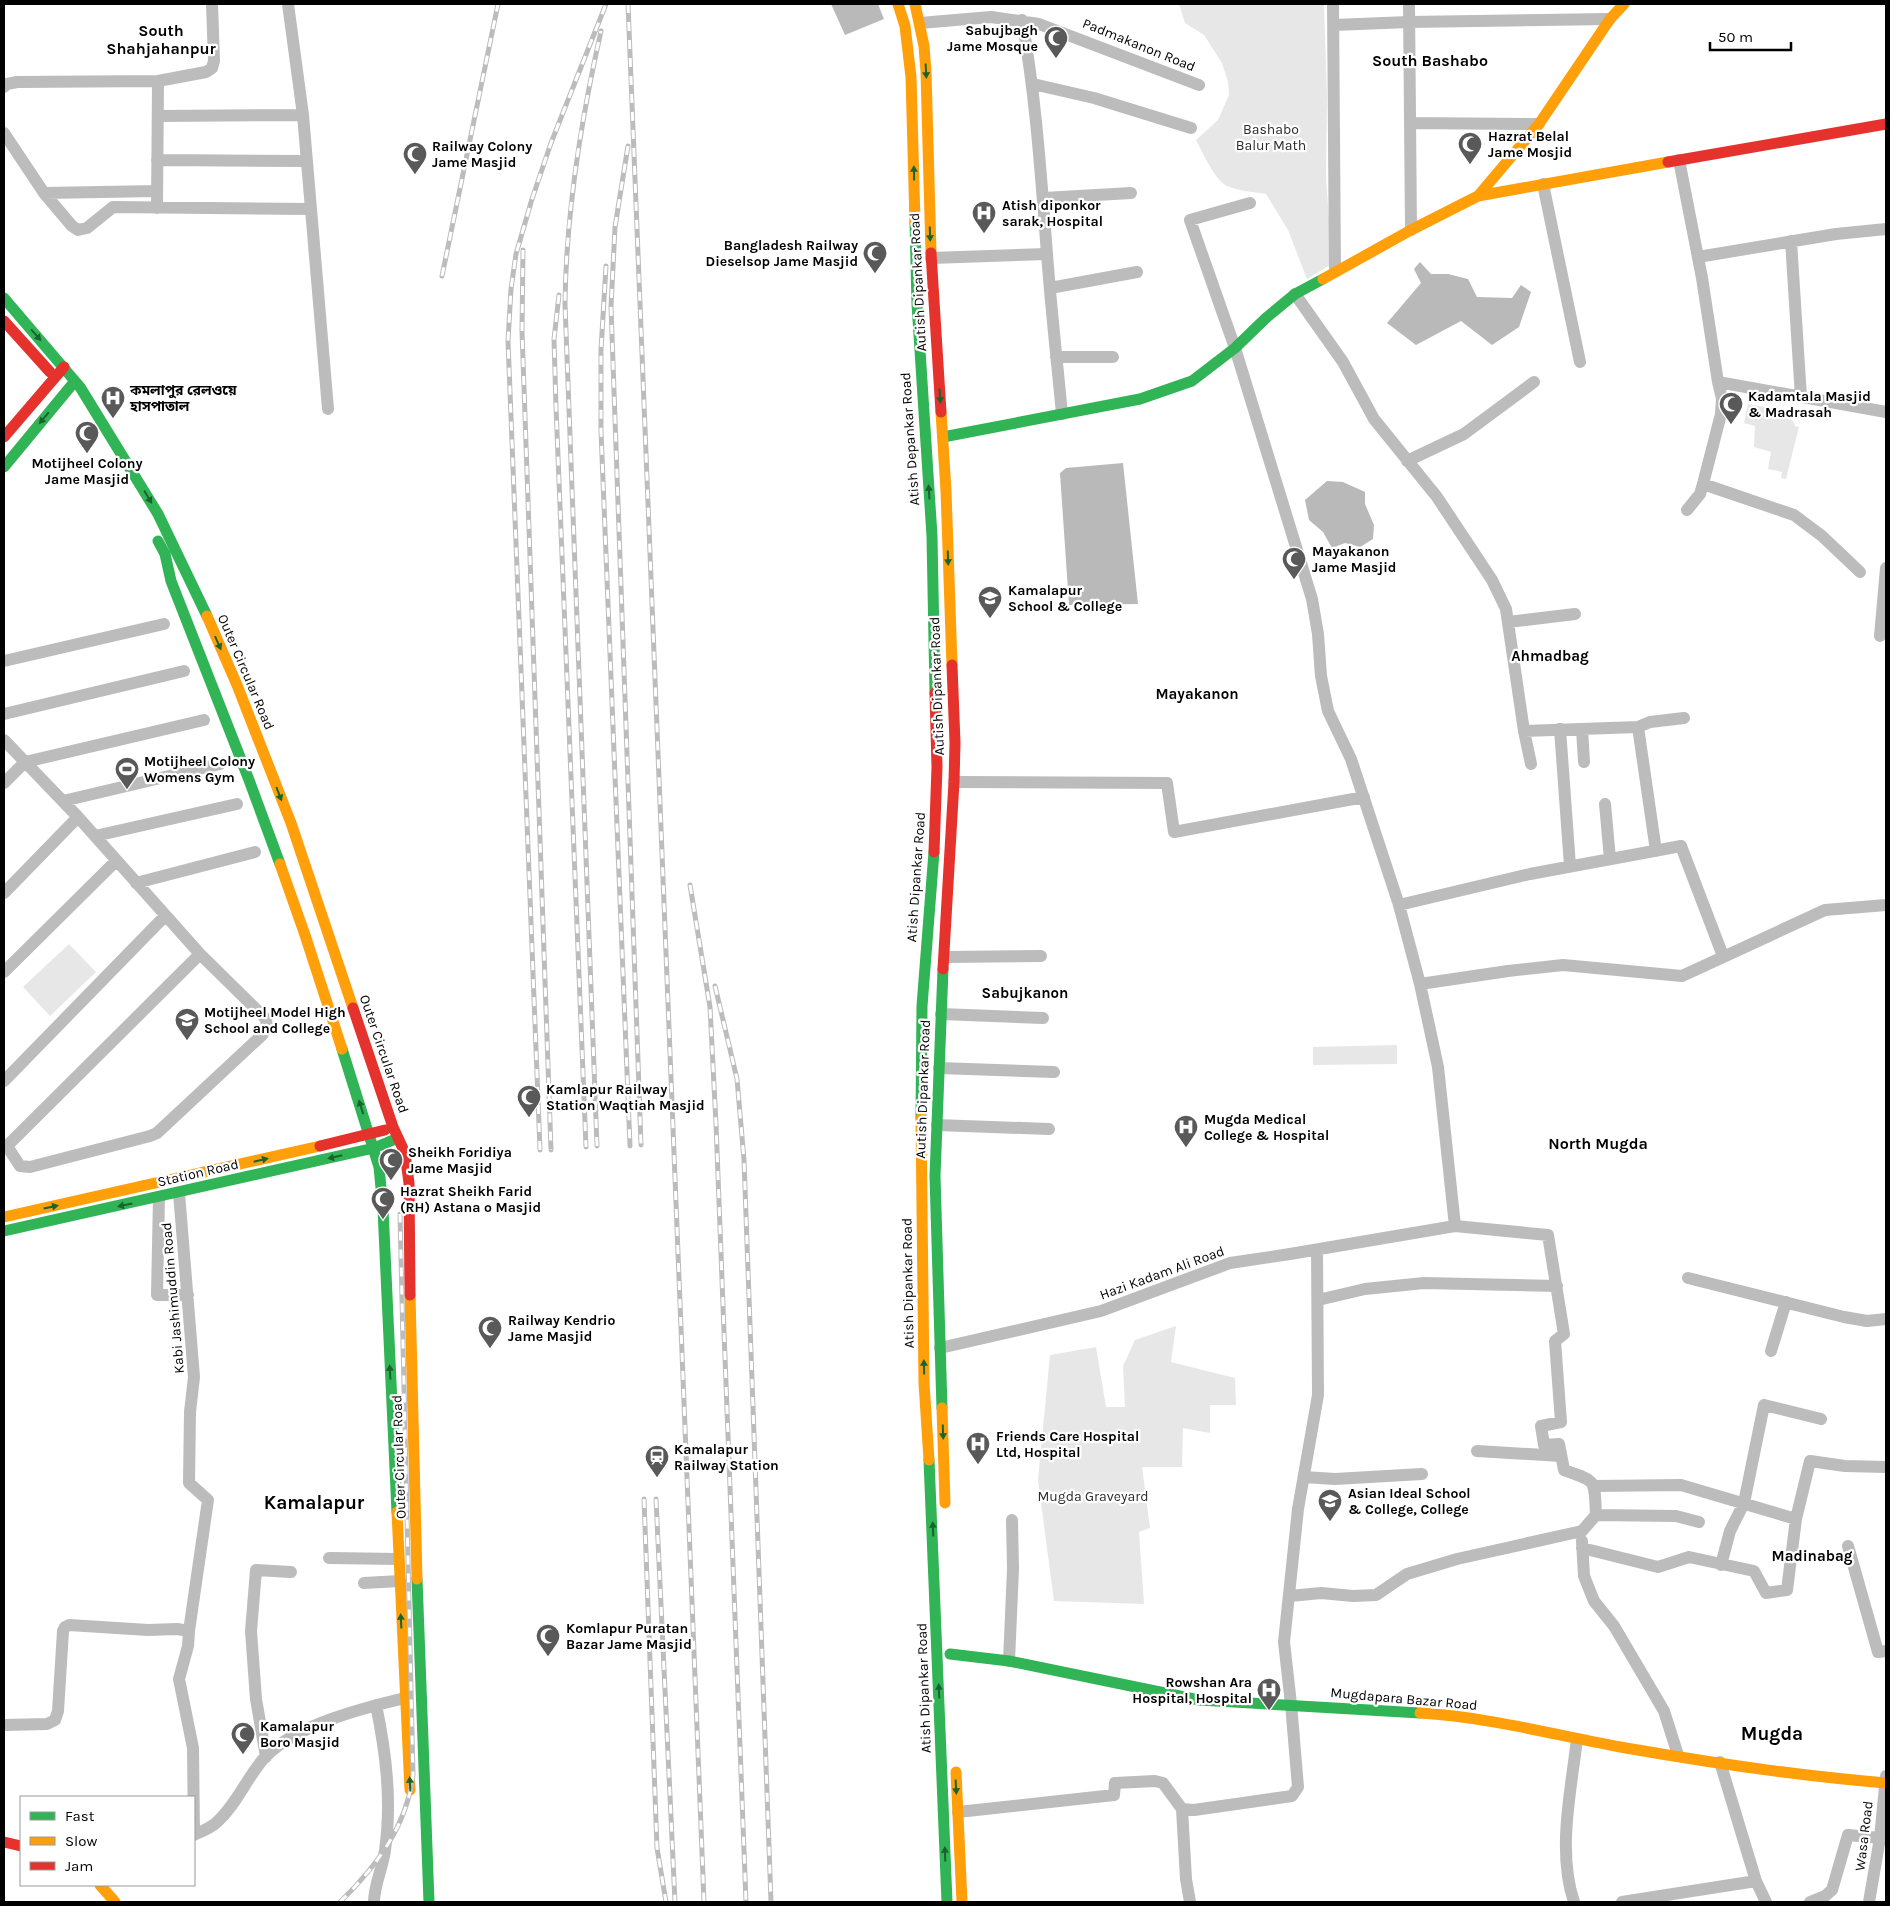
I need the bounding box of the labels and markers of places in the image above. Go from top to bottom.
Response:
place label: Sabujbagh Jame Mosque [947,22,1038,55]
mosque icon: Sabujbagh Jame Mosque [1043,25,1069,59]
place label: Hazrat Belal Jame Mosjid [1488,128,1572,161]
mosque icon: Hazrat Belal Jame Mosjid [1457,131,1483,165]
place label: Railway Colony Jame Masjid [432,138,532,171]
mosque icon: Railway Colony Jame Masjid [402,141,428,175]
place label: Atish diponkor sarak, Hospital [1002,197,1103,230]
hospital icon: Atish diponkor sarak, Hospital [971,200,997,234]
place label: Bangladesh Railway Dieselsop Jame Masjid [706,237,858,270]
mosque icon: Bangladesh Railway Dieselsop Jame Masjid [862,240,888,274]
place label: কমলাপুর রেলওয়ে হাসপাতাল [129,382,237,415]
hospital icon: কমলাপুর রেলওয়ে হাসপাতাল [100,385,126,419]
place label: Kadamtala Masjid & Madrasah [1748,388,1871,421]
mosque icon: Kadamtala Masjid & Madrasah [1718,391,1744,425]
mosque icon: Motijheel Colony Jame Masjid [74,420,100,454]
place label: Motijheel Colony Jame Masjid [31,455,143,488]
place label: Mayakanon Jame Masjid [1312,543,1396,576]
mosque icon: Mayakanon Jame Masjid [1281,546,1307,580]
place label: Kamalapur School & College [1008,582,1122,615]
school or university icon: Kamalapur School & College [977,585,1003,619]
place label: Motijheel Colony Womens Gym [144,753,255,786]
sports icon: Motijheel Colony Womens Gym [114,756,140,790]
place label: Motijheel Model High School and College [204,1004,346,1037]
school or university icon: Motijheel Model High School and College [174,1007,200,1041]
place label: Kamlapur Railway Station Waqtiah Masjid [546,1081,705,1114]
mosque icon: Kamlapur Railway Station Waqtiah Masjid [516,1084,542,1118]
place label: Mugda Medical College & Hospital [1204,1111,1329,1144]
hospital icon: Mugda Medical College & Hospital [1173,1114,1199,1148]
place label: Sheikh Foridiya Jame Masjid [408,1144,512,1177]
mosque icon: Sheikh Foridiya Jame Masjid [378,1147,404,1181]
place label: Hazrat Sheikh Farid (RH) Astana o Masjid [400,1183,541,1216]
mosque icon: Hazrat Sheikh Farid (RH) Astana o Masjid [370,1186,396,1220]
place label: Railway Kendrio Jame Masjid [508,1312,615,1345]
mosque icon: Railway Kendrio Jame Masjid [477,1315,503,1349]
place label: Friends Care Hospital Ltd, Hospital [996,1428,1139,1461]
hospital icon: Friends Care Hospital Ltd, Hospital [965,1431,991,1465]
place label: Kamalapur Railway Station [674,1441,779,1474]
station icon: Kamalapur Railway Station [644,1444,670,1478]
place label: Asian Ideal School & College, College [1348,1485,1471,1518]
school or university icon: Asian Ideal School & College, College [1317,1488,1343,1522]
place label: Komlapur Puratan Bazar Jame Masjid [566,1620,692,1653]
mosque icon: Komlapur Puratan Bazar Jame Masjid [535,1623,561,1657]
place label: Rowshan Ara Hospital, Hospital [1132,1674,1252,1707]
hospital icon: Rowshan Ara Hospital, Hospital [1256,1677,1282,1711]
place label: Kamalapur Boro Masjid [260,1718,340,1751]
mosque icon: Kamalapur Boro Masjid [230,1721,256,1755]

